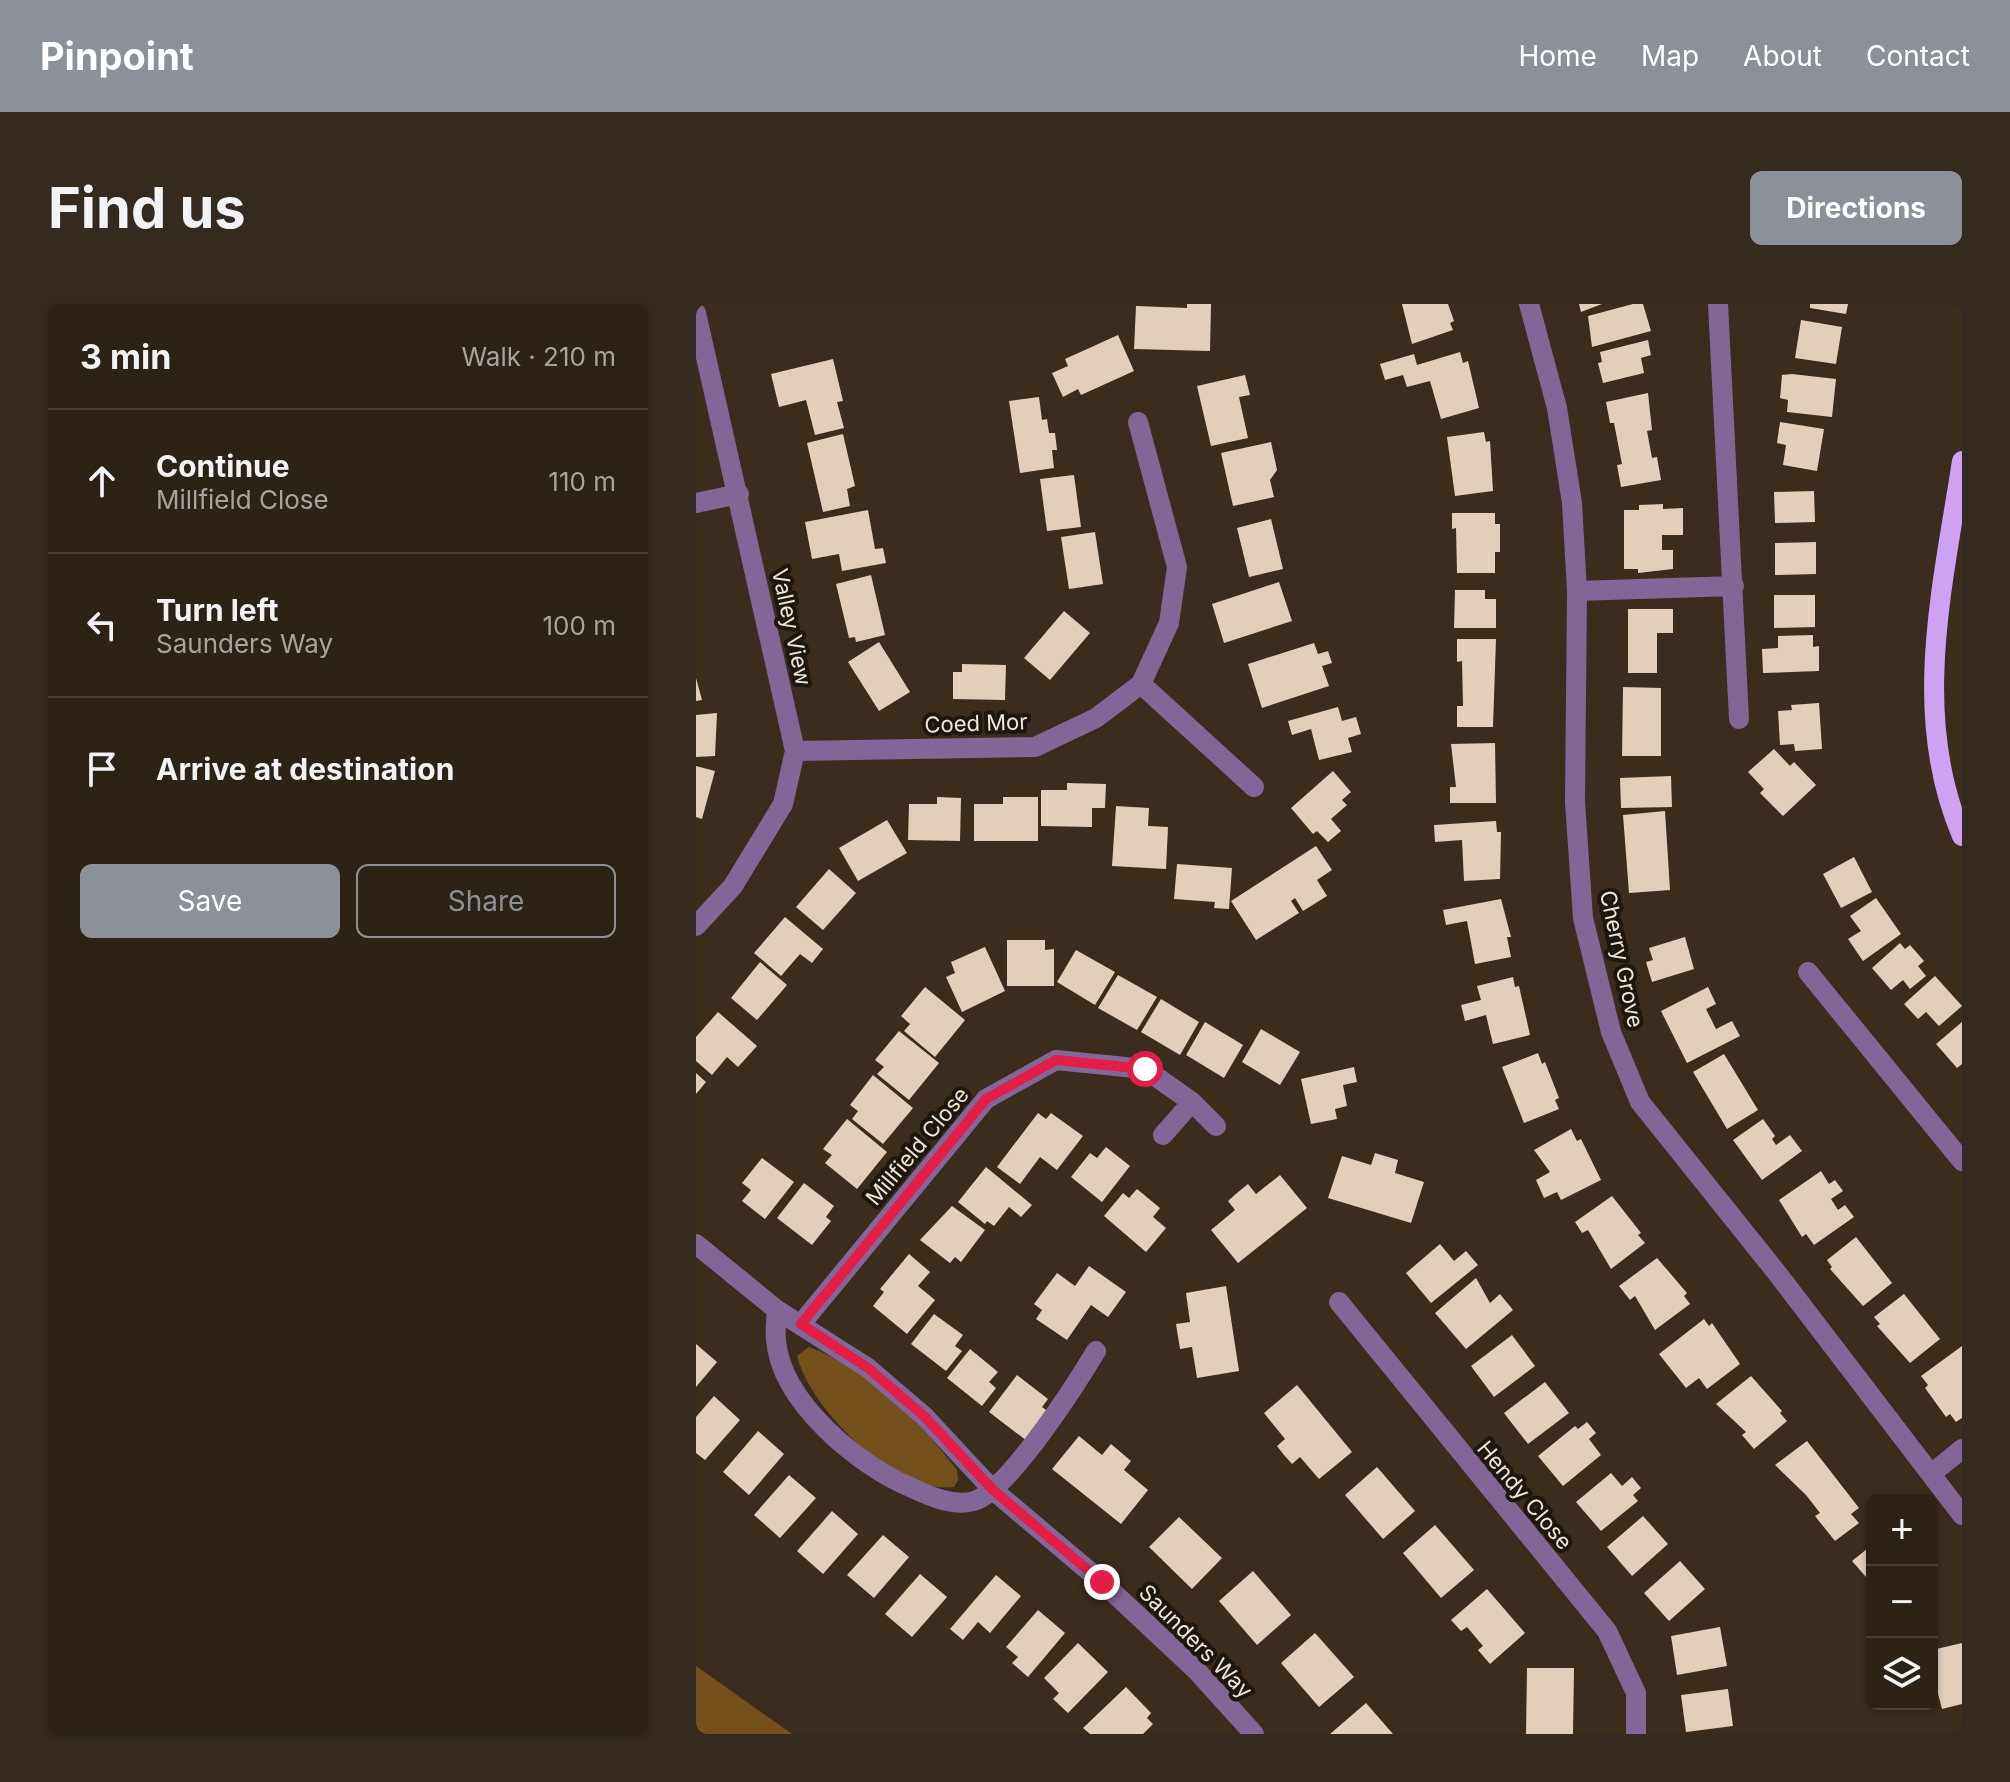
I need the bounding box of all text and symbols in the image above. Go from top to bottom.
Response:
text: Pinpoint [40,33,194,79]
text: Home [1518,39,1597,73]
text: Map [1641,39,1699,73]
text: About [1743,39,1822,73]
text: Contact [1866,39,1970,73]
button: Directions [1750,171,1962,245]
text: Find us [48,174,246,242]
text: 3 min [80,336,171,377]
text: Walk · 210 m [461,341,616,372]
text: Continue [156,448,290,484]
icon: ahead [80,459,124,503]
text: 110 m [548,466,616,497]
text: Millfield Close [156,484,329,515]
street label: Valley View [767,566,817,688]
text: Turn left [156,592,278,628]
icon: left [80,603,124,647]
text: 100 m [543,610,616,641]
text: Saunders Way [156,628,333,659]
street label: Coed Mor [924,708,1028,738]
icon: arrive [80,747,124,791]
text: Arrive at destination [156,751,454,787]
button: Save [80,864,340,938]
button: Share [356,864,616,938]
street label: Cherry Grove [1595,888,1649,1030]
route start [1127,1051,1163,1087]
street label: Millfield Close [860,1082,974,1210]
street label: Hendy Close [1472,1436,1578,1554]
map controls [1866,1494,1938,1710]
button: + [1866,1494,1938,1566]
route end [1084,1564,1120,1600]
button: − [1866,1566,1938,1638]
street label: Saunders Way [1134,1579,1258,1703]
button: layers [1866,1638,1938,1710]

